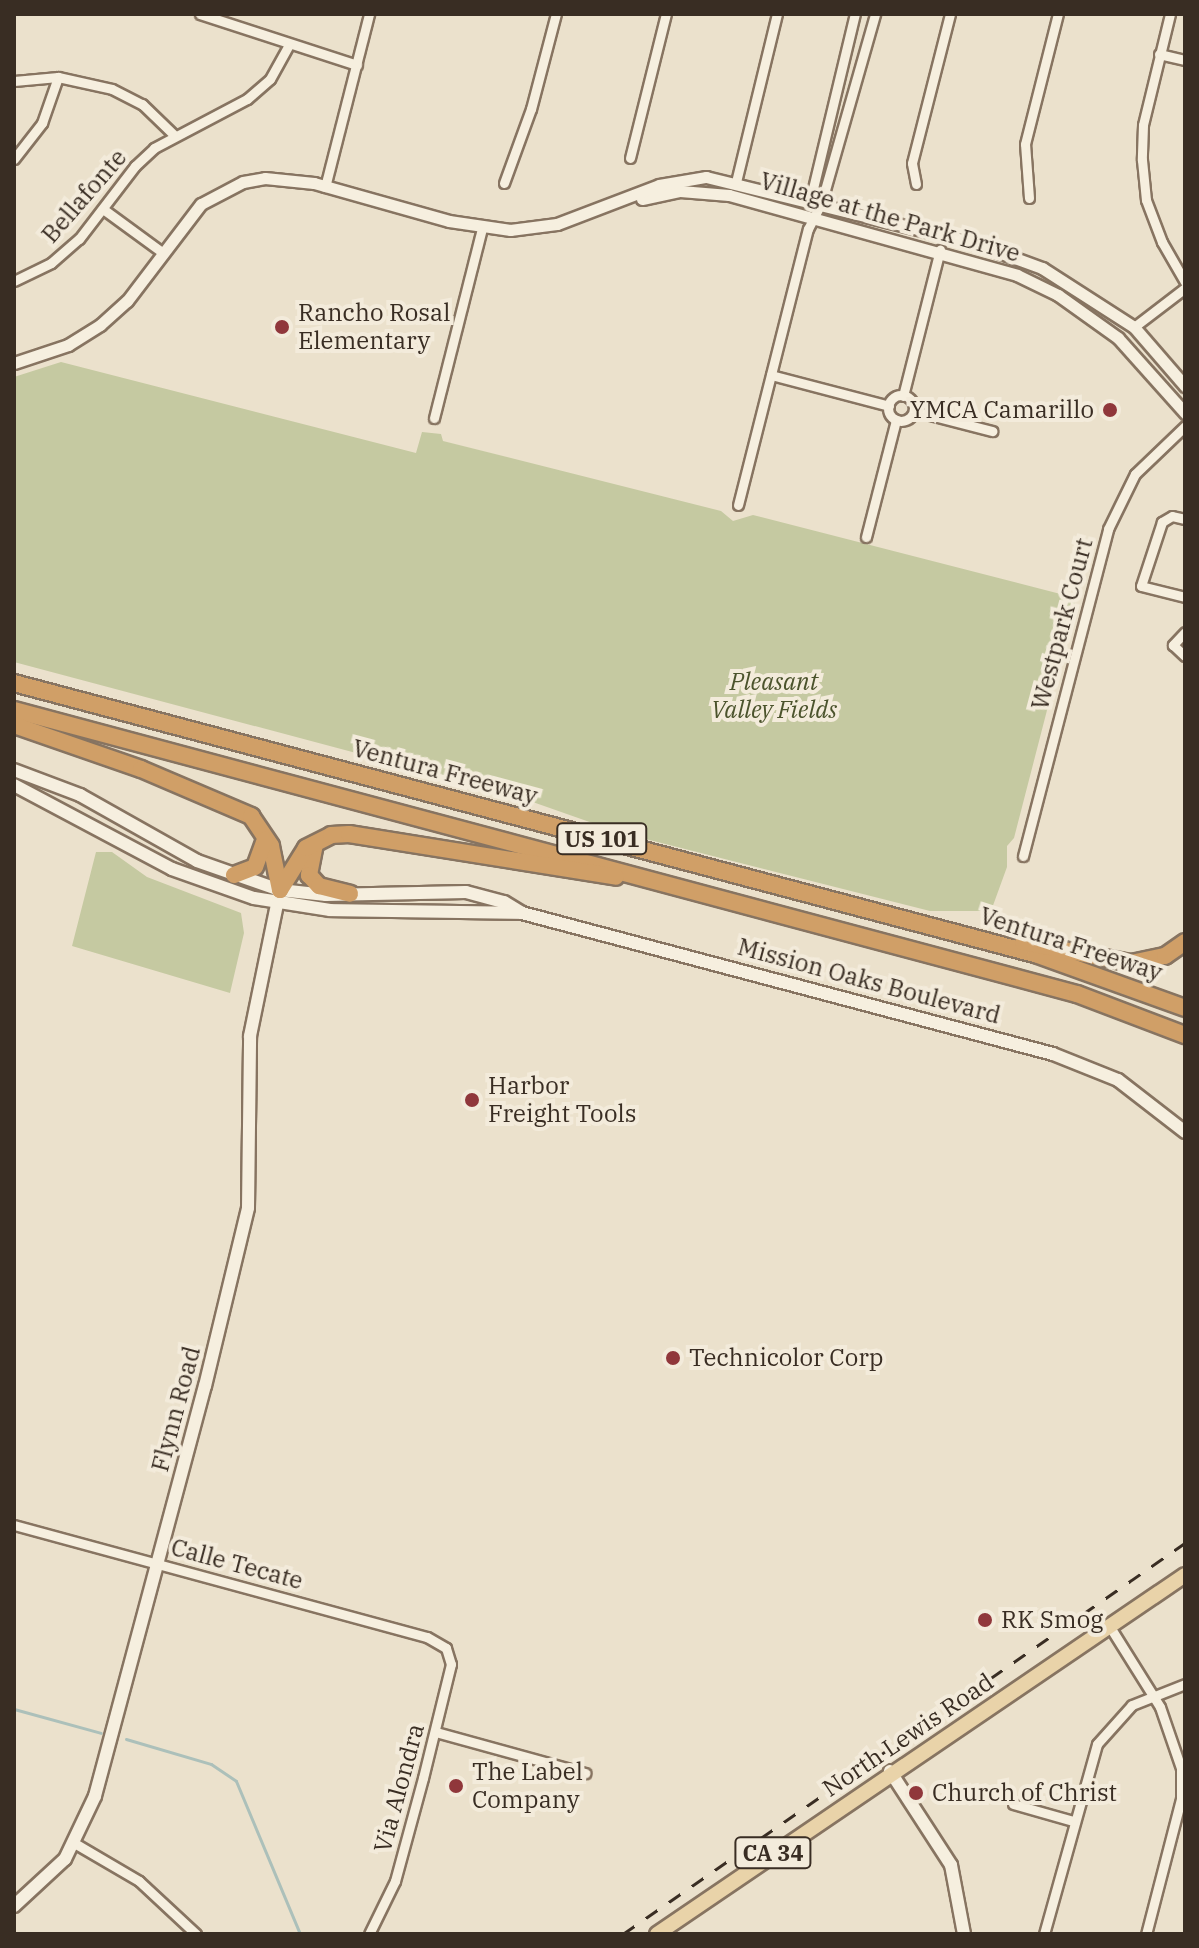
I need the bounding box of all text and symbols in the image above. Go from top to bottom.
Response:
street label: Bellafonte [36,143,132,249]
street label: Village at the Park Drive [757,166,1023,268]
place label: Rancho Rosal Elementary [298,299,450,355]
marker: Rancho Rosal Elementary [273,318,291,336]
place label: YMCA Camarillo [910,396,1094,424]
marker: YMCA Camarillo [1101,401,1119,419]
street label: Westpark Court [1025,535,1099,713]
park label: Pleasant Valley Fields [711,668,837,724]
street label: Ventura Freeway [349,733,541,811]
road number: US 101 [556,821,648,857]
street label: Ventura Freeway [976,901,1166,987]
street label: Mission Oaks Boulevard [735,932,1003,1030]
place label: Harbor Freight Tools [488,1072,636,1128]
marker: Harbor Freight Tools [463,1091,481,1109]
street label: Flynn Road [145,1343,207,1475]
place label: Technicolor Corp [689,1344,884,1372]
marker: Technicolor Corp [664,1349,682,1367]
street label: Calle Tecate [168,1533,306,1595]
place label: RK Smog [1001,1606,1103,1634]
marker: RK Smog [976,1611,994,1629]
street label: North Lewis Road [817,1667,999,1803]
street label: Via Alondra [368,1720,430,1856]
place label: The Label Company [472,1758,583,1814]
marker: The Label Company [447,1777,465,1795]
place label: Church of Christ [932,1779,1117,1807]
marker: Church of Christ [907,1784,925,1802]
road number: CA 34 [733,1835,813,1871]

